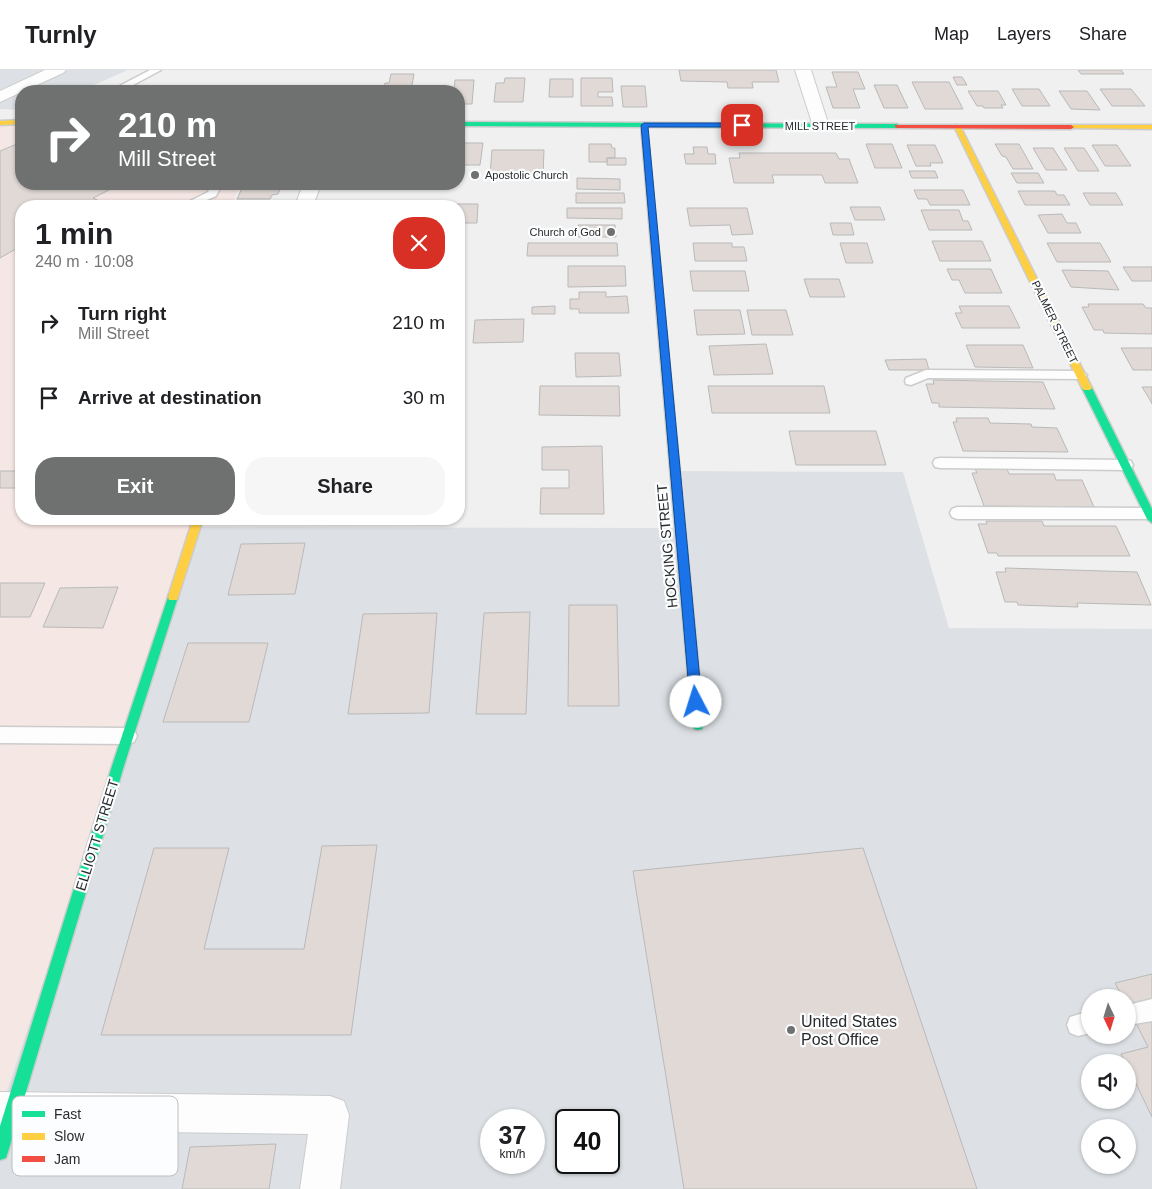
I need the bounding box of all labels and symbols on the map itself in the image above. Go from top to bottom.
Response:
pin [721,104,763,146]
street label: MILL STREET [785,120,856,132]
marker: Apostolic Church [469,169,481,181]
place label: Apostolic Church [485,169,568,181]
place label: Church of God [529,226,601,238]
marker: Church of God [605,226,617,238]
street label: PALMER STREET [1030,279,1080,366]
street label: HOCKING STREET [654,483,680,609]
position arrow [669,675,721,727]
street label: ELLIOTT STREET [72,777,122,893]
north arrow [1081,989,1136,1044]
place label: United States Post Office [801,1013,897,1048]
marker: United States Post Office [785,1024,797,1036]
legend [12,1096,178,1176]
text: Fast [54,1106,81,1122]
speed limit sign: 40 [555,1109,620,1174]
text: Slow [54,1128,85,1144]
text: Jam [54,1151,80,1167]

